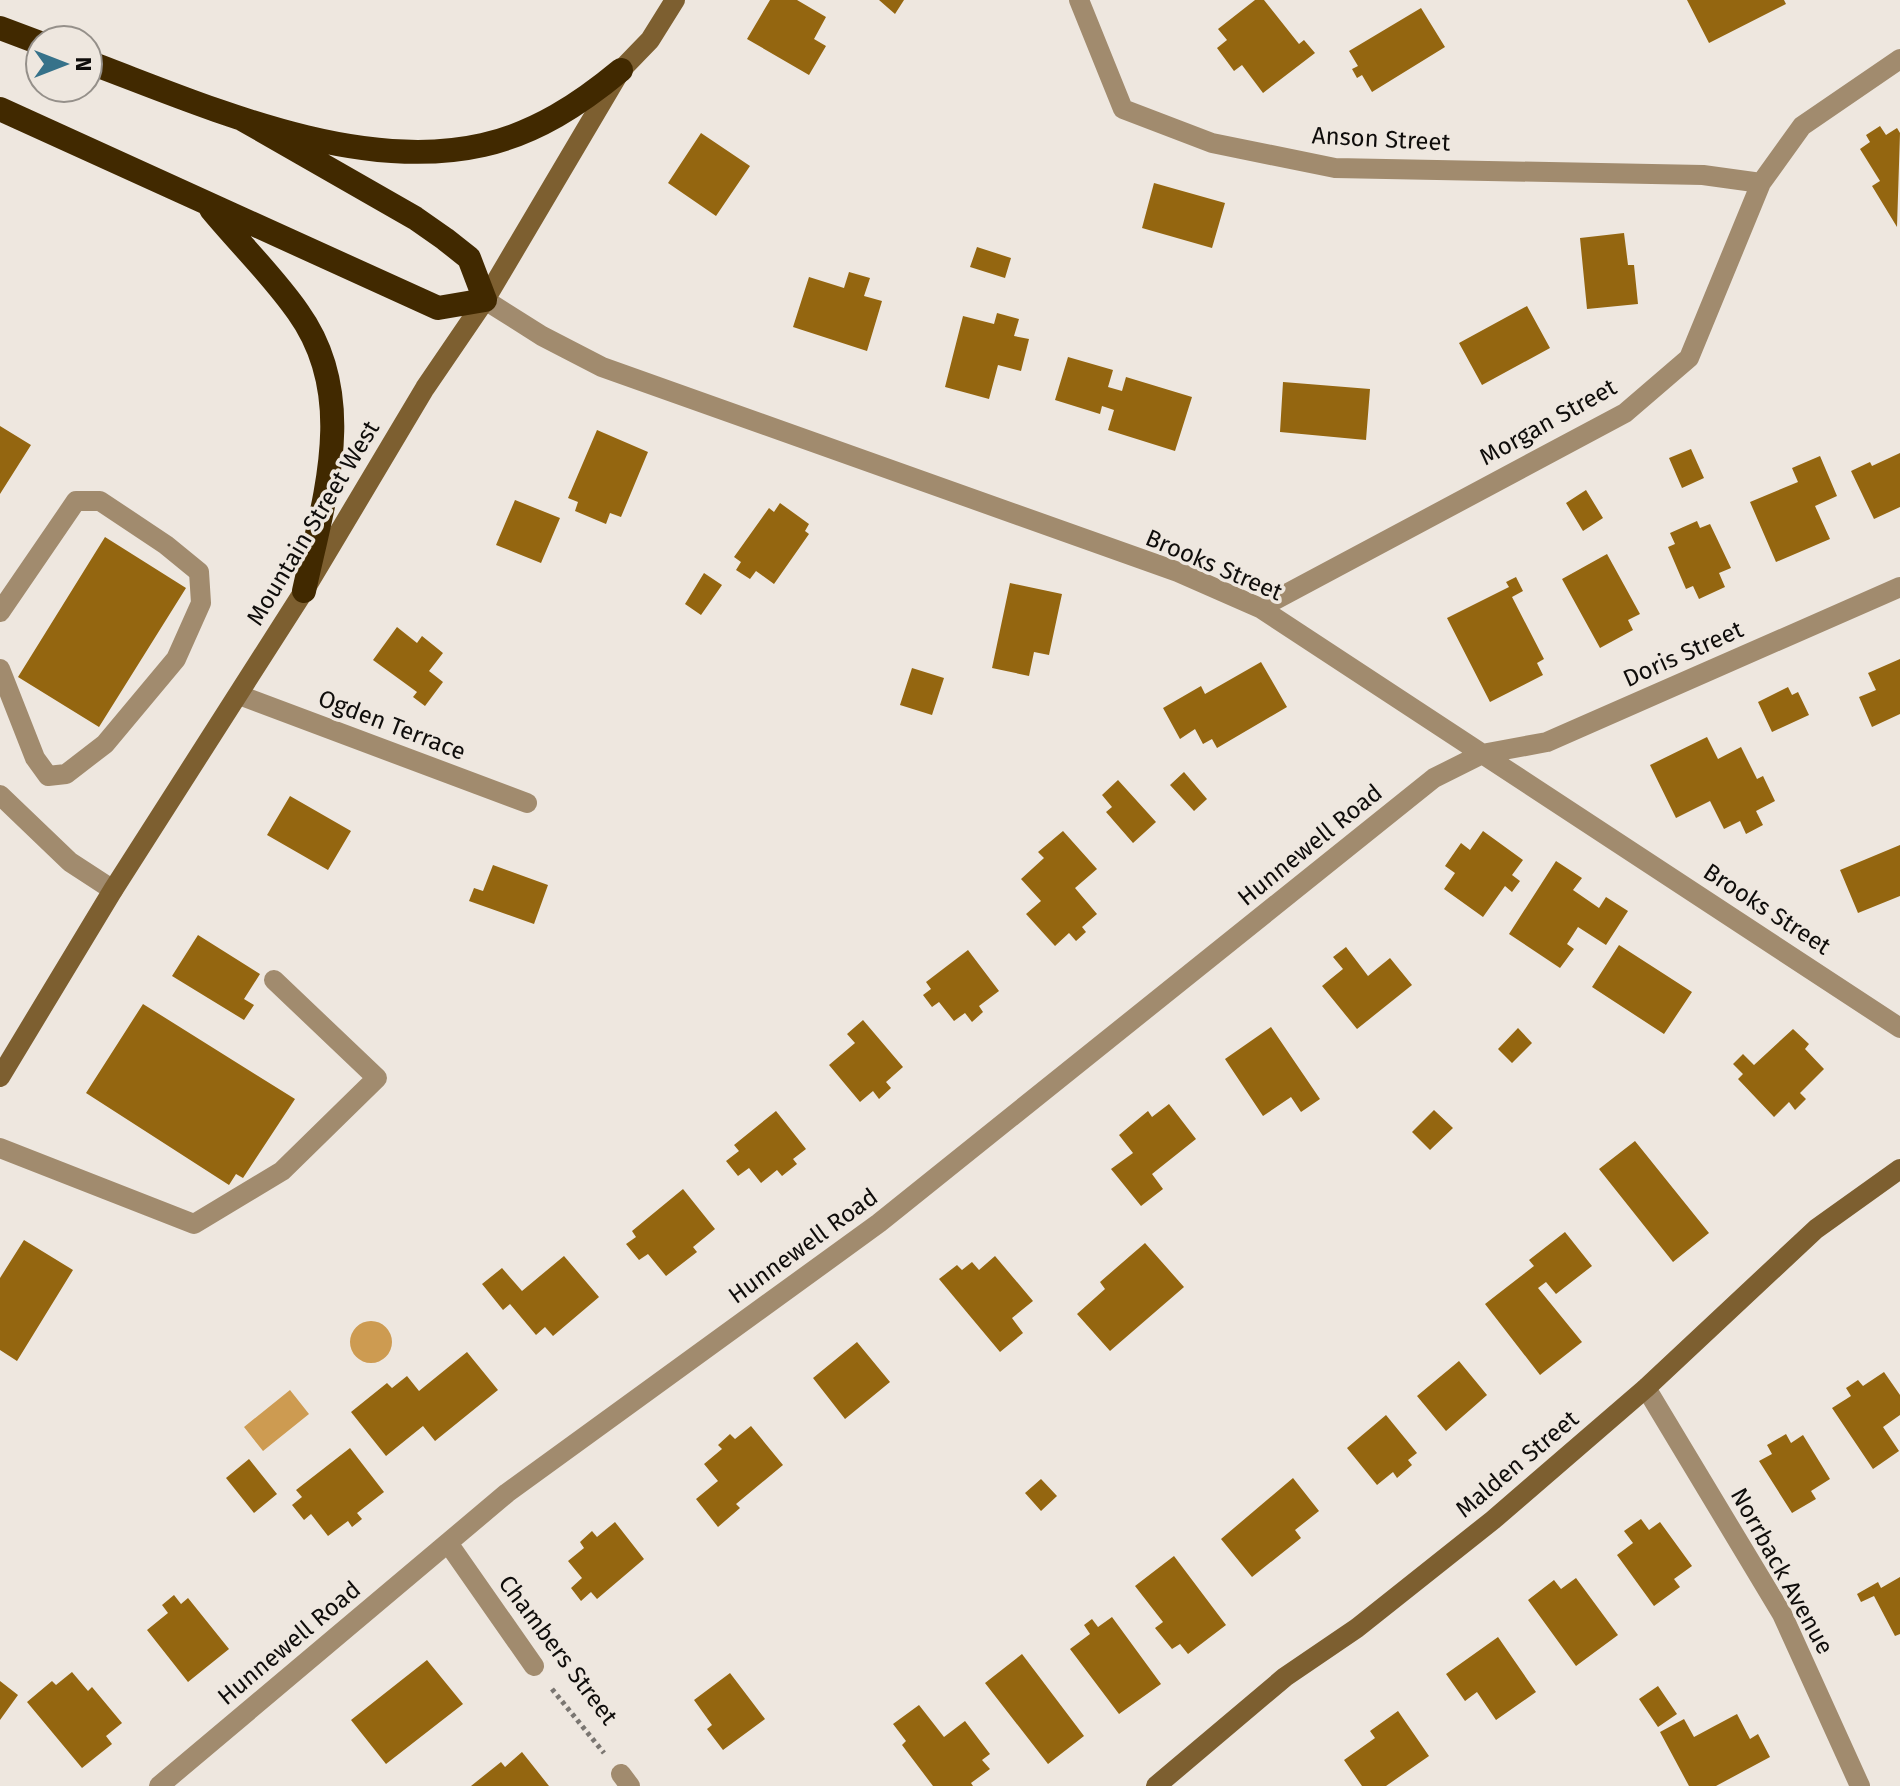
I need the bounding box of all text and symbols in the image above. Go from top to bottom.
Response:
north arrow [24,24,104,104]
text: N [70,57,97,71]
street label: Anson Street [1311,121,1451,157]
street label: Morgan Street [1475,373,1622,471]
street label: Mountain Street West [241,415,385,630]
street label: Brooks Street [1141,524,1287,607]
street label: Doris Street [1619,615,1748,693]
street label: Ogden Terrace [314,684,470,766]
street label: Hunnewell Road [1232,778,1388,912]
street label: Brooks Street [1698,857,1836,961]
street label: Hunnewell Road [723,1182,883,1310]
street label: Malden Street [1450,1404,1584,1523]
street label: Norrback Avenue [1725,1483,1839,1659]
street label: Chambers Street [493,1570,623,1730]
street label: Hunnewell Road [212,1575,366,1711]

